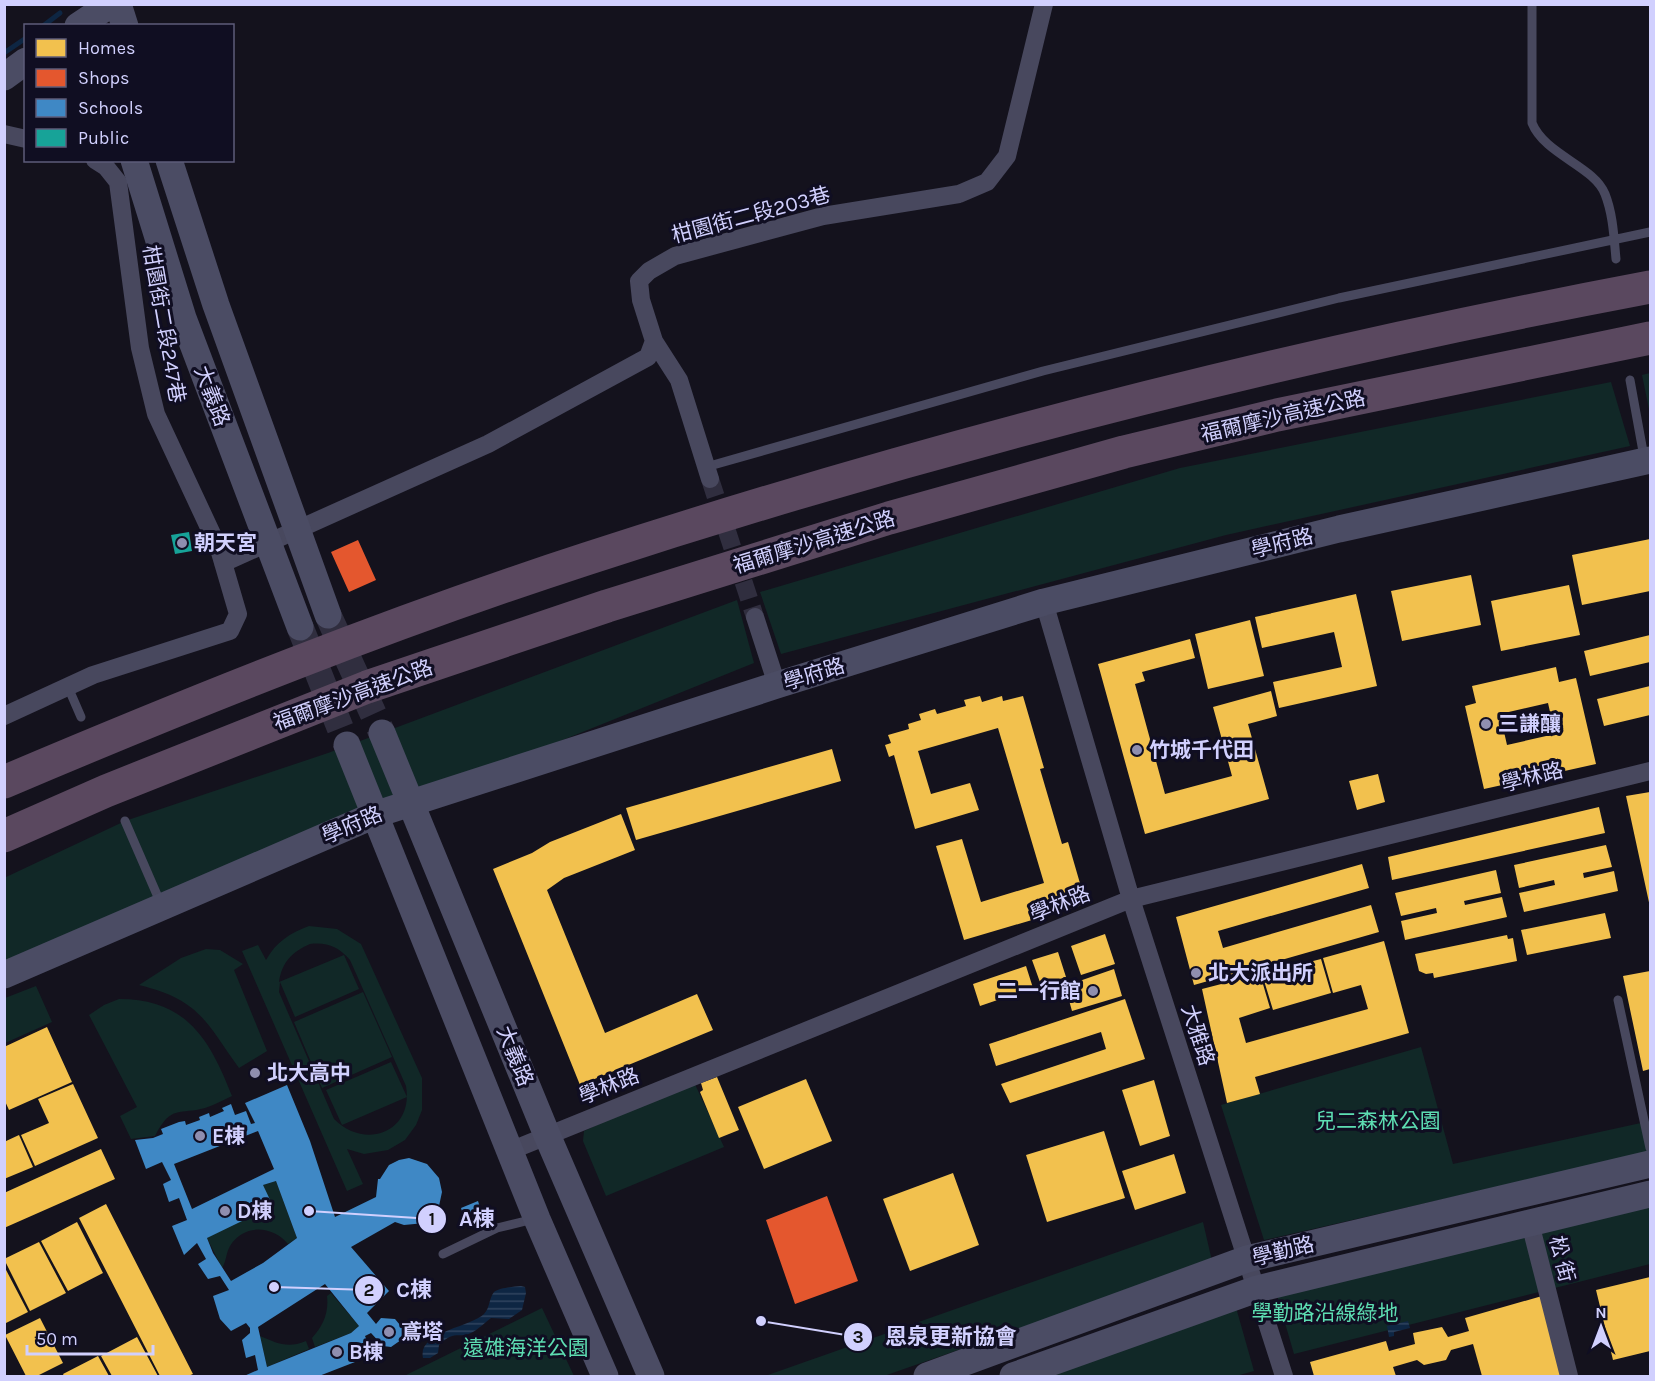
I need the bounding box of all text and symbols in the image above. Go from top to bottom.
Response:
legend [24,24,234,162]
text: Homes [78,37,135,59]
text: Shops [78,67,130,89]
text: Schools [78,97,143,119]
text: Public [78,127,129,149]
street label: 柑園街二段203巷 [669,182,833,248]
street label: 柑園街二段247巷 [138,243,190,405]
street label: 大義路 [190,362,234,430]
street label: 福爾摩沙高速公路 [1198,385,1368,447]
street label: 福爾摩沙高速公路 [730,506,898,578]
street label: 學府路 [1249,524,1315,562]
place label: 朝天宮 [194,531,257,555]
marker: 朝天宮 [175,536,189,550]
street label: 學府路 [780,653,848,695]
street label: 福爾摩沙高速公路 [270,655,436,735]
place label: 三謙釀 [1498,712,1561,736]
marker: 三謙釀 [1479,717,1493,731]
place label: 竹城千代田 [1149,738,1254,762]
marker: 竹城千代田 [1130,743,1144,757]
street label: 學林路 [1499,758,1565,796]
street label: 學府路 [318,802,386,848]
street label: 學林路 [1026,881,1094,927]
place label: 北大派出所 [1208,961,1313,985]
marker: 北大派出所 [1189,966,1203,980]
place label: 二一行館 [997,979,1081,1003]
marker: 二一行館 [1086,984,1100,998]
street label: 大雅路 [1177,1001,1219,1069]
street label: 大義路 [492,1022,538,1090]
place label: 北大高中 [267,1061,351,1085]
street label: 學林路 [575,1063,643,1109]
marker: 北大高中 [248,1066,262,1080]
park label: 兒二森林公園 [1315,1109,1441,1133]
place label: E棟 [212,1124,245,1148]
marker: E棟 [193,1129,207,1143]
place label: D棟 [237,1199,272,1223]
callout: A棟 [417,1199,507,1239]
marker: D棟 [218,1204,232,1218]
text: A棟 [459,1206,495,1232]
text: 1 [429,1208,435,1230]
street label: 學勤路 [1250,1232,1316,1270]
street label: 松 街 [1545,1233,1579,1285]
callout: C棟 [354,1270,444,1310]
text: C棟 [396,1277,432,1303]
text: 2 [364,1279,374,1301]
north arrow [1571,1297,1631,1357]
park label: 學勤路沿線綠地 [1252,1301,1399,1325]
text: N [1595,1303,1607,1322]
callout: 恩泉更新協會 [843,1317,1029,1357]
scale bar [27,1318,153,1356]
place label: 鳶塔 [401,1320,443,1344]
text: 恩泉更新協會 [885,1324,1017,1350]
marker: 鳶塔 [382,1325,396,1339]
text: 3 [852,1326,864,1348]
text: 50 m [36,1328,78,1350]
park label: 遠雄海洋公園 [463,1336,589,1360]
place label: B棟 [349,1340,384,1364]
marker: B棟 [330,1345,344,1359]

